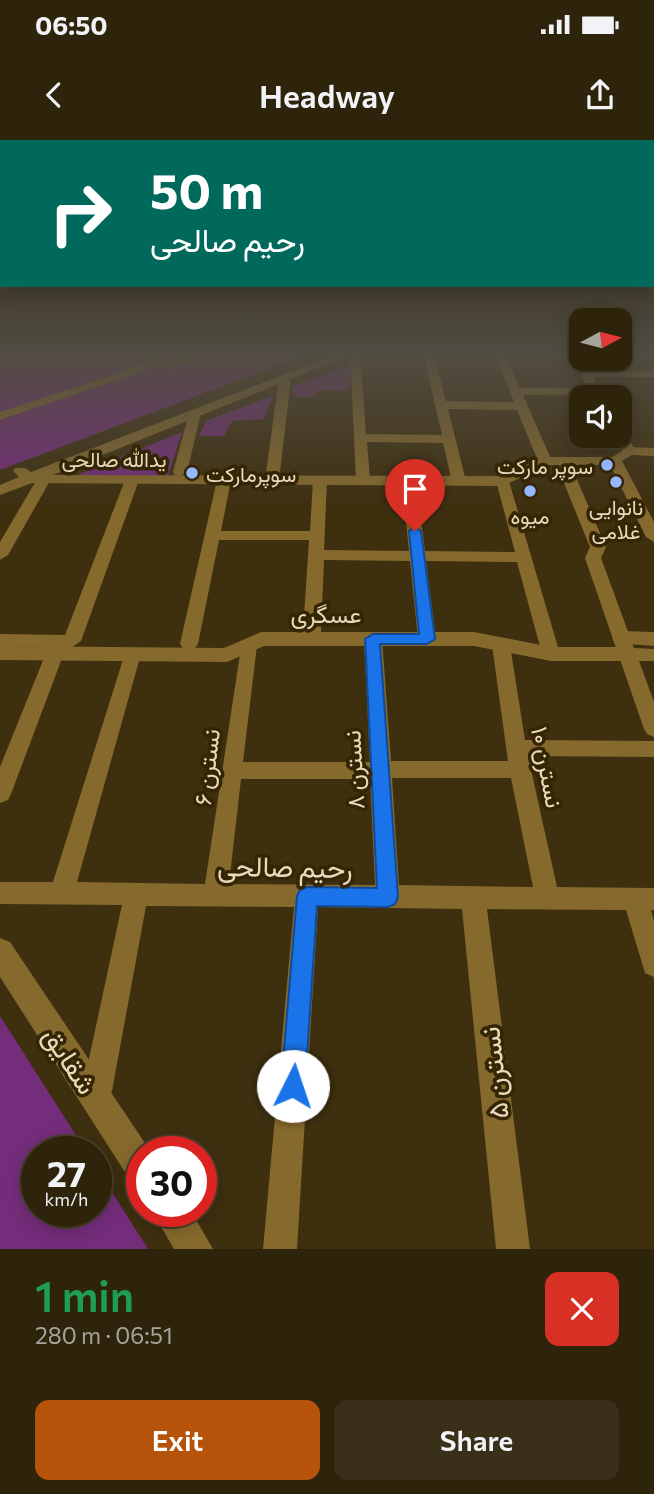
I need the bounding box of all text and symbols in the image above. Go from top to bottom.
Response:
text: 06:50 [35,9,108,40]
text: Headway [259,75,395,115]
icon: back [35,76,73,114]
icon: share [581,76,619,114]
text: 50 m [150,159,263,219]
icon: right [35,168,126,259]
text: رحیم صالحی [150,219,305,259]
north arrow [569,308,632,371]
map controls [569,308,632,448]
button: sound [569,385,632,448]
street label: یدالله صالحی [61,446,167,472]
place label: سوپر مارکت [497,453,593,481]
marker: سوپر مارکت [599,457,615,473]
pin [385,459,445,531]
place label: سوپرمارکت [206,461,296,489]
marker: سوپرمارکت [184,465,200,481]
icon: arrive [396,470,434,508]
marker: نانوایی غلامی [608,474,624,490]
marker: میوه [522,483,538,499]
place label: نانوایی غلامی [589,494,643,544]
place label: میوه [510,503,550,530]
street label: عسگری [290,599,362,630]
street label: نسترن ۱۰ [524,724,570,810]
street label: نسترن ۶ [187,727,227,807]
street label: نسترن ۸ [336,730,372,810]
street label: رحیم صالحی [217,848,353,887]
street label: شقایق [36,1020,105,1101]
street label: نسترن ۵ [471,1025,517,1121]
position arrow [256,1049,330,1123]
speed limit sign: 30 [126,1136,217,1227]
text: 27 [47,1151,86,1194]
text: km/h [45,1188,88,1210]
text: 1 min [35,1269,134,1321]
button: close [545,1272,619,1346]
text: 280 m · 06:51 [35,1321,173,1349]
button: Exit [35,1400,320,1480]
button: Share [334,1400,619,1480]

